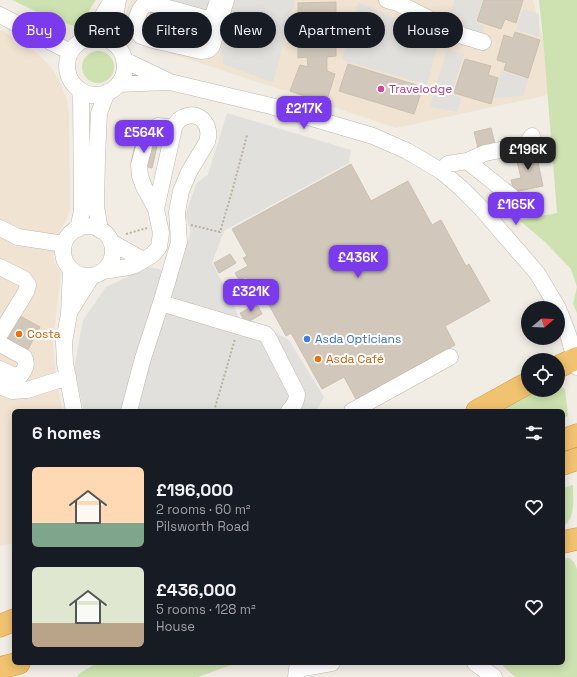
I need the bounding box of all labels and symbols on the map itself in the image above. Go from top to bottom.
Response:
place label: Travelodge [389,81,452,97]
marker: Travelodge [376,84,386,94]
pin: £217K [276,96,332,130]
pin: £564K [116,120,172,154]
pin: £196K [500,137,556,171]
pin: £165K [488,192,544,226]
pin: £436K [330,245,386,279]
pin: £321K [223,279,279,313]
north arrow [521,301,565,345]
place label: Costa [27,326,61,342]
marker: Costa [14,329,24,339]
place label: Asda Opticians [315,331,401,347]
marker: Asda Opticians [302,334,312,344]
place label: Asda Café [326,351,384,367]
marker: Asda Café [313,354,323,364]

